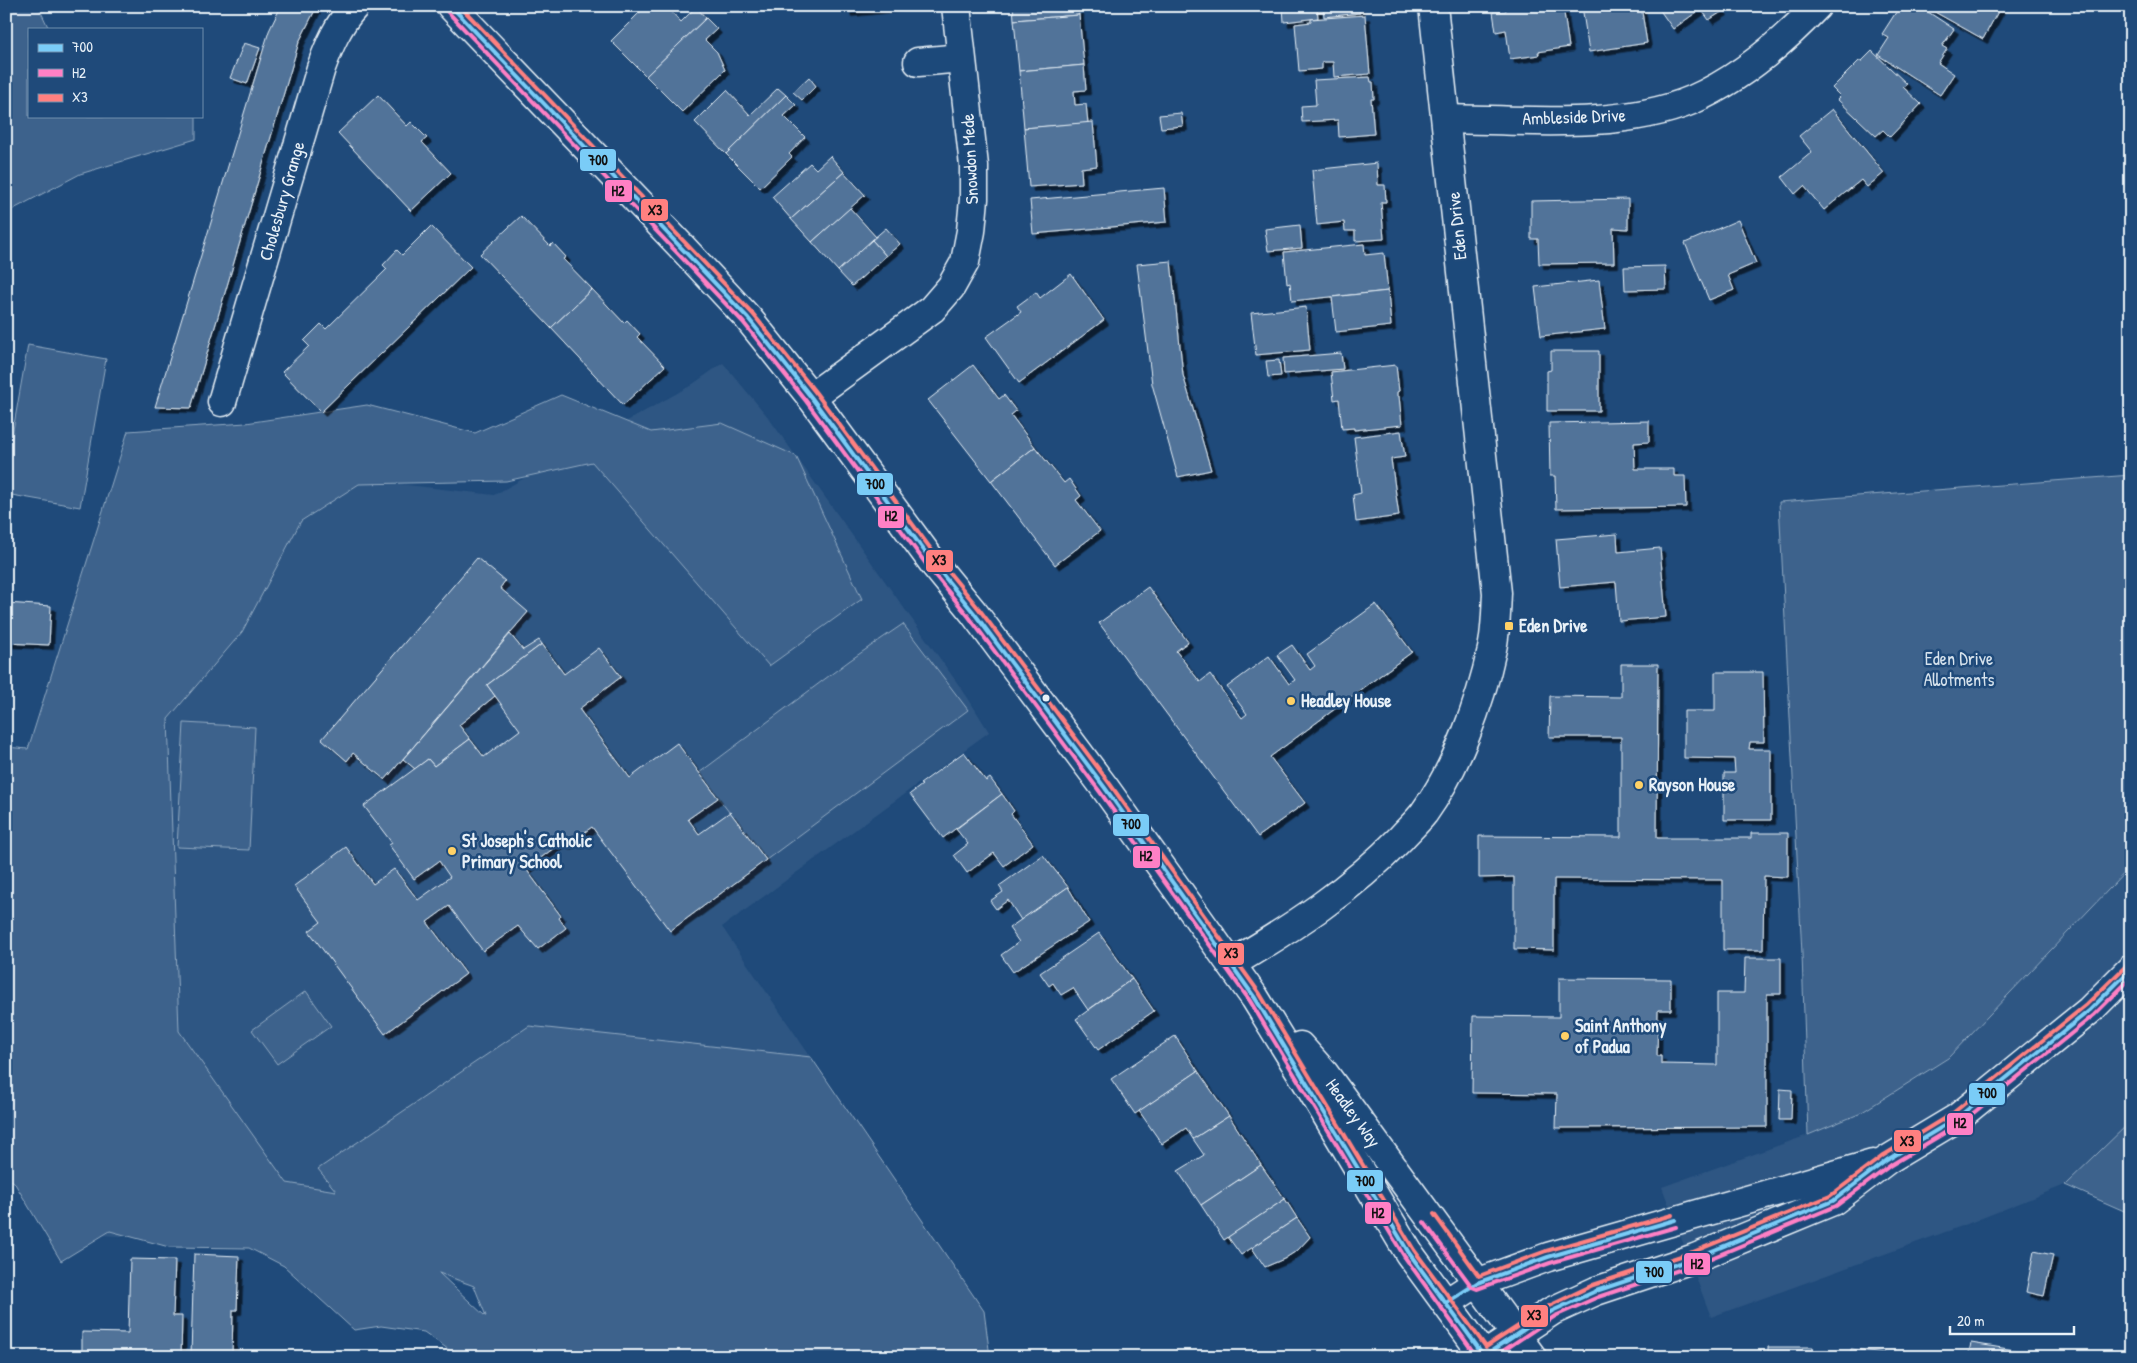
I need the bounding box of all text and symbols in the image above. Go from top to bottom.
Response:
legend [28,28,202,118]
text: 700 [72,36,93,57]
text: H2 [72,62,86,83]
text: X3 [72,86,88,107]
street label: Ambleside Drive [1522,102,1626,131]
street label: Snowdon Mede [955,113,984,205]
street label: Cholesbury Grange [253,138,310,263]
line badge: 700 [579,148,617,172]
text: 700 [587,150,608,169]
line badge: H2 [604,179,633,203]
text: H2 [611,181,625,200]
street label: Eden Drive [1441,191,1473,261]
line badge: X3 [640,198,669,222]
text: X3 [648,200,663,219]
line badge: 700 [856,472,894,496]
text: 700 [864,474,885,493]
line badge: H2 [877,505,905,529]
text: H2 [884,506,898,525]
line badge: X3 [925,549,954,573]
text: X3 [932,550,947,569]
place label: Eden Drive [1519,613,1588,638]
marker: Eden Drive [1503,620,1515,632]
park label: Eden Drive Allotments [1924,646,1994,692]
place label: Headley House [1301,688,1392,714]
unlabelled marker [1041,693,1051,703]
marker: Headley House [1285,695,1297,707]
place label: Rayson House [1649,772,1736,798]
marker: Rayson House [1633,779,1645,791]
line badge: 700 [1112,813,1150,837]
text: 700 [1120,814,1141,833]
place label: St Joseph's Catholic Primary School [462,828,593,875]
marker: St Joseph's Catholic Primary School [446,845,458,857]
line badge: H2 [1132,845,1161,869]
text: H2 [1139,846,1153,865]
line badge: X3 [1217,942,1245,966]
text: X3 [1224,943,1239,962]
place label: Saint Anthony of Padua [1575,1013,1667,1059]
marker: Saint Anthony of Padua [1559,1030,1571,1042]
street label: Headley Way [1320,1073,1387,1152]
line badge: 700 [1968,1082,2006,1106]
text: 700 [1976,1083,1997,1102]
line badge: H2 [1946,1112,1974,1136]
text: H2 [1953,1113,1967,1132]
line badge: X3 [1893,1129,1922,1153]
text: X3 [1900,1131,1915,1150]
line badge: 700 [1346,1169,1384,1193]
text: 700 [1354,1171,1375,1190]
line badge: H2 [1364,1201,1392,1225]
text: H2 [1371,1203,1385,1222]
line badge: H2 [1683,1252,1711,1276]
text: H2 [1690,1254,1704,1273]
line badge: 700 [1635,1260,1673,1284]
text: 700 [1643,1262,1664,1281]
scale bar [1950,1303,2073,1335]
line badge: X3 [1520,1304,1549,1328]
text: X3 [1527,1305,1542,1324]
text: 20 m [1957,1310,1984,1331]

